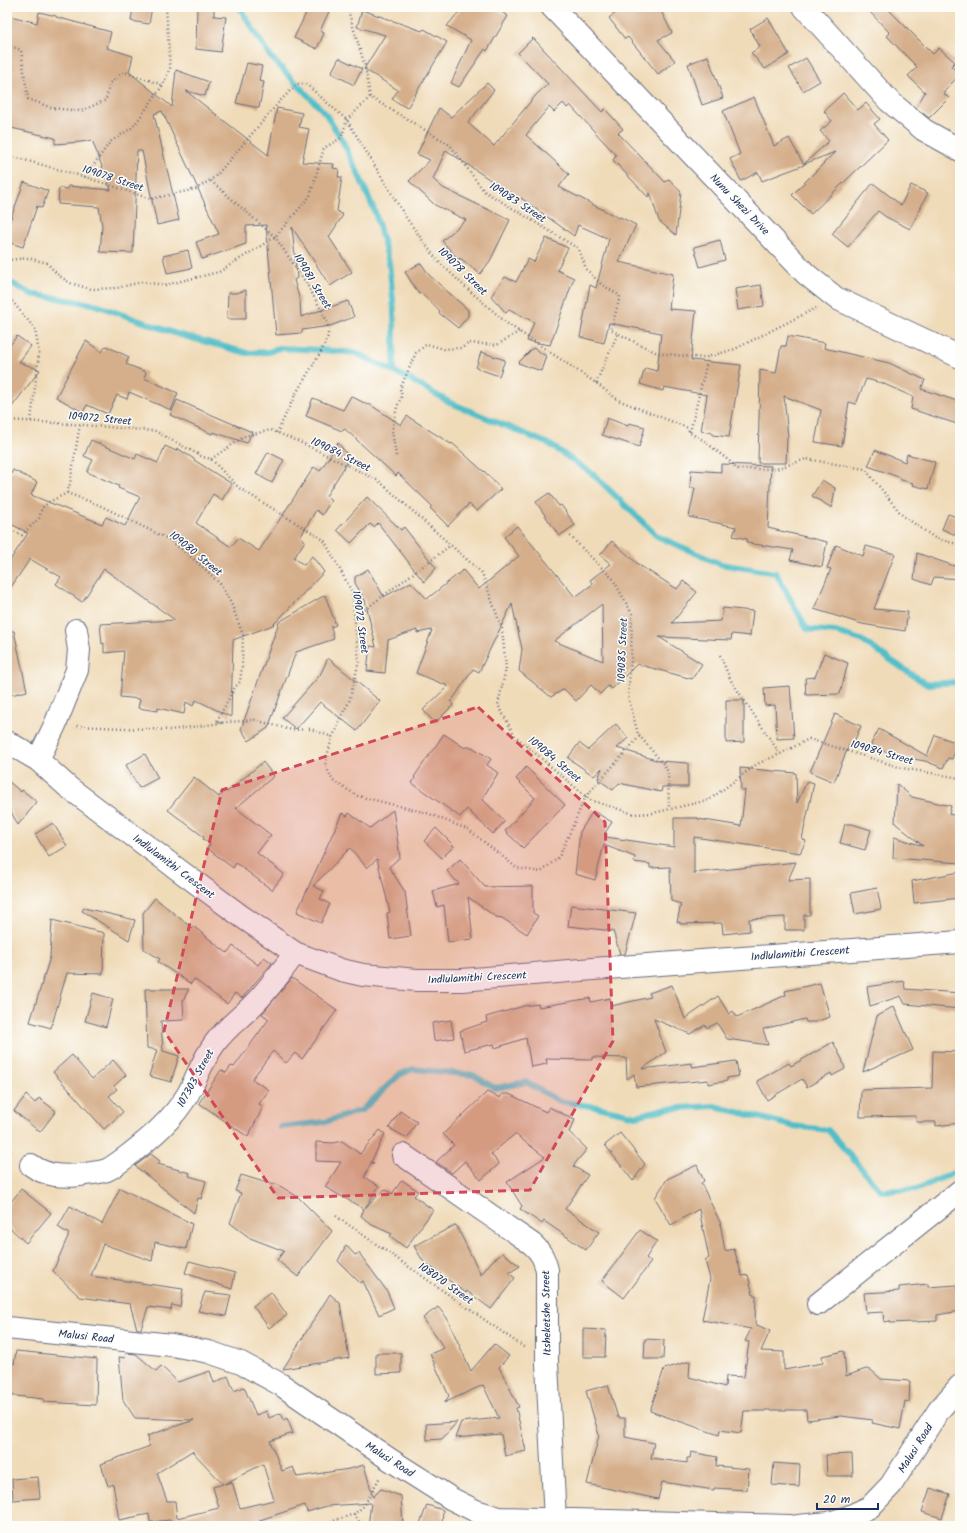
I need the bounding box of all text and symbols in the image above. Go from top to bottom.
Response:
street label: 109078 Street [80,161,147,198]
street label: Nunu Shezi Drive [705,170,774,240]
street label: 109083 Street [485,178,550,228]
street label: 109078 Street [433,243,492,301]
street label: 109081 Street [288,250,336,313]
street label: 109072 Street [67,407,133,431]
street label: 109084 Street [307,433,374,478]
street label: 109080 Street [165,527,227,581]
street label: 109072 Street [347,589,373,656]
street label: 109085 Street [613,617,633,683]
street label: 109084 Street [524,732,586,788]
street label: 109084 Street [848,735,916,771]
street label: Indlulamithi Crescent [128,830,219,904]
street label: Indlulamithi Crescent [750,942,851,966]
street label: Indlulamithi Crescent [427,966,528,990]
street label: 107303 Street [172,1045,220,1111]
street label: 108070 Street [414,1258,477,1310]
street label: Itsheketshe Street [537,1269,557,1356]
street label: Malusi Road [57,1325,115,1349]
street label: Malusi Road [893,1420,938,1477]
street label: Malusi Road [361,1437,418,1483]
scale bar [817,1485,878,1511]
text: 20 m [823,1490,851,1509]

